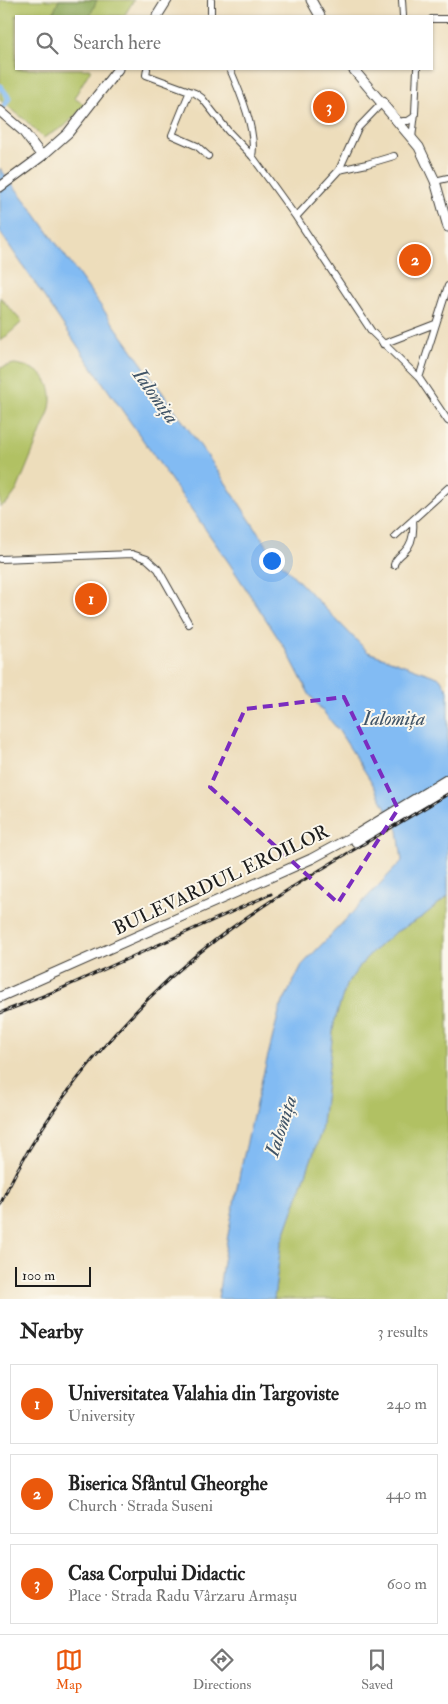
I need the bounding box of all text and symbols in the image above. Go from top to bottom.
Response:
search box [15,15,433,70]
icon: search [33,29,61,57]
text: Search here [73,31,161,55]
pin: 3 [313,88,345,126]
pin: 2 [399,241,431,279]
water label: Ialomița [127,363,185,429]
your location [259,548,285,574]
pin: 1 [75,580,107,618]
water label: Ialomița [362,706,425,731]
street label: BULEVARDUL EROILOR [109,819,333,941]
water label: Ialomița [259,1092,303,1161]
scale bar [15,1264,91,1287]
text: 100 m [22,1267,55,1284]
text: Nearby [20,1318,83,1345]
text: 3 results [377,1322,428,1342]
text: Universitatea Valahia din Targoviste [68,1382,339,1406]
text: 1 [34,1394,40,1414]
text: 240 m [386,1394,427,1414]
text: University [68,1406,135,1426]
text: Biserica Sfântul Gheorghe [68,1472,268,1496]
text: 2 [33,1484,41,1504]
text: 440 m [386,1484,427,1504]
text: Church · Strada Suseni [68,1496,213,1516]
text: Casa Corpului Didactic [68,1562,245,1586]
text: 3 [34,1574,40,1594]
text: 600 m [387,1574,427,1594]
text: Place · Strada Radu Vârzaru Armașu [68,1586,297,1606]
tab: Map [55,1646,83,1693]
tab: Directions [193,1646,251,1693]
tab: Saved [361,1646,393,1693]

